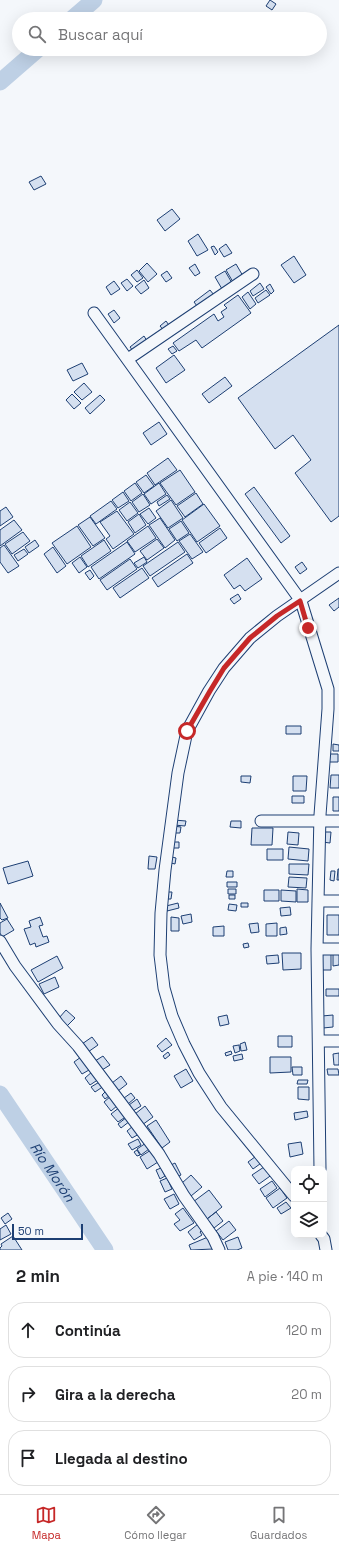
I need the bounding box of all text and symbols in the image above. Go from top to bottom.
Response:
search box [12,12,327,56]
icon: search [26,23,48,45]
text: Buscar aquí [58,25,143,44]
route end [299,619,317,637]
route start [178,722,196,740]
water label: Río Morón [26,1139,79,1205]
map controls [291,1166,327,1238]
button: locate [291,1166,327,1202]
button: layers [291,1202,327,1238]
scale bar [12,1222,83,1241]
text: 50 m [18,1224,44,1238]
text: 2 min [16,1265,60,1287]
text: A pie · 140 m [247,1268,323,1285]
icon: ahead [17,1319,39,1341]
text: Continúa [55,1321,121,1340]
text: 120 m [286,1322,322,1339]
icon: right [17,1383,39,1405]
text: Gira a la derecha [55,1385,175,1404]
text: 20 m [291,1386,322,1403]
icon: arrive [17,1447,39,1469]
text: Llegada al destino [55,1449,188,1468]
tab: Mapa [32,1504,61,1542]
tab: Cómo llegar [124,1504,187,1542]
tab: Guardados [250,1504,307,1542]

